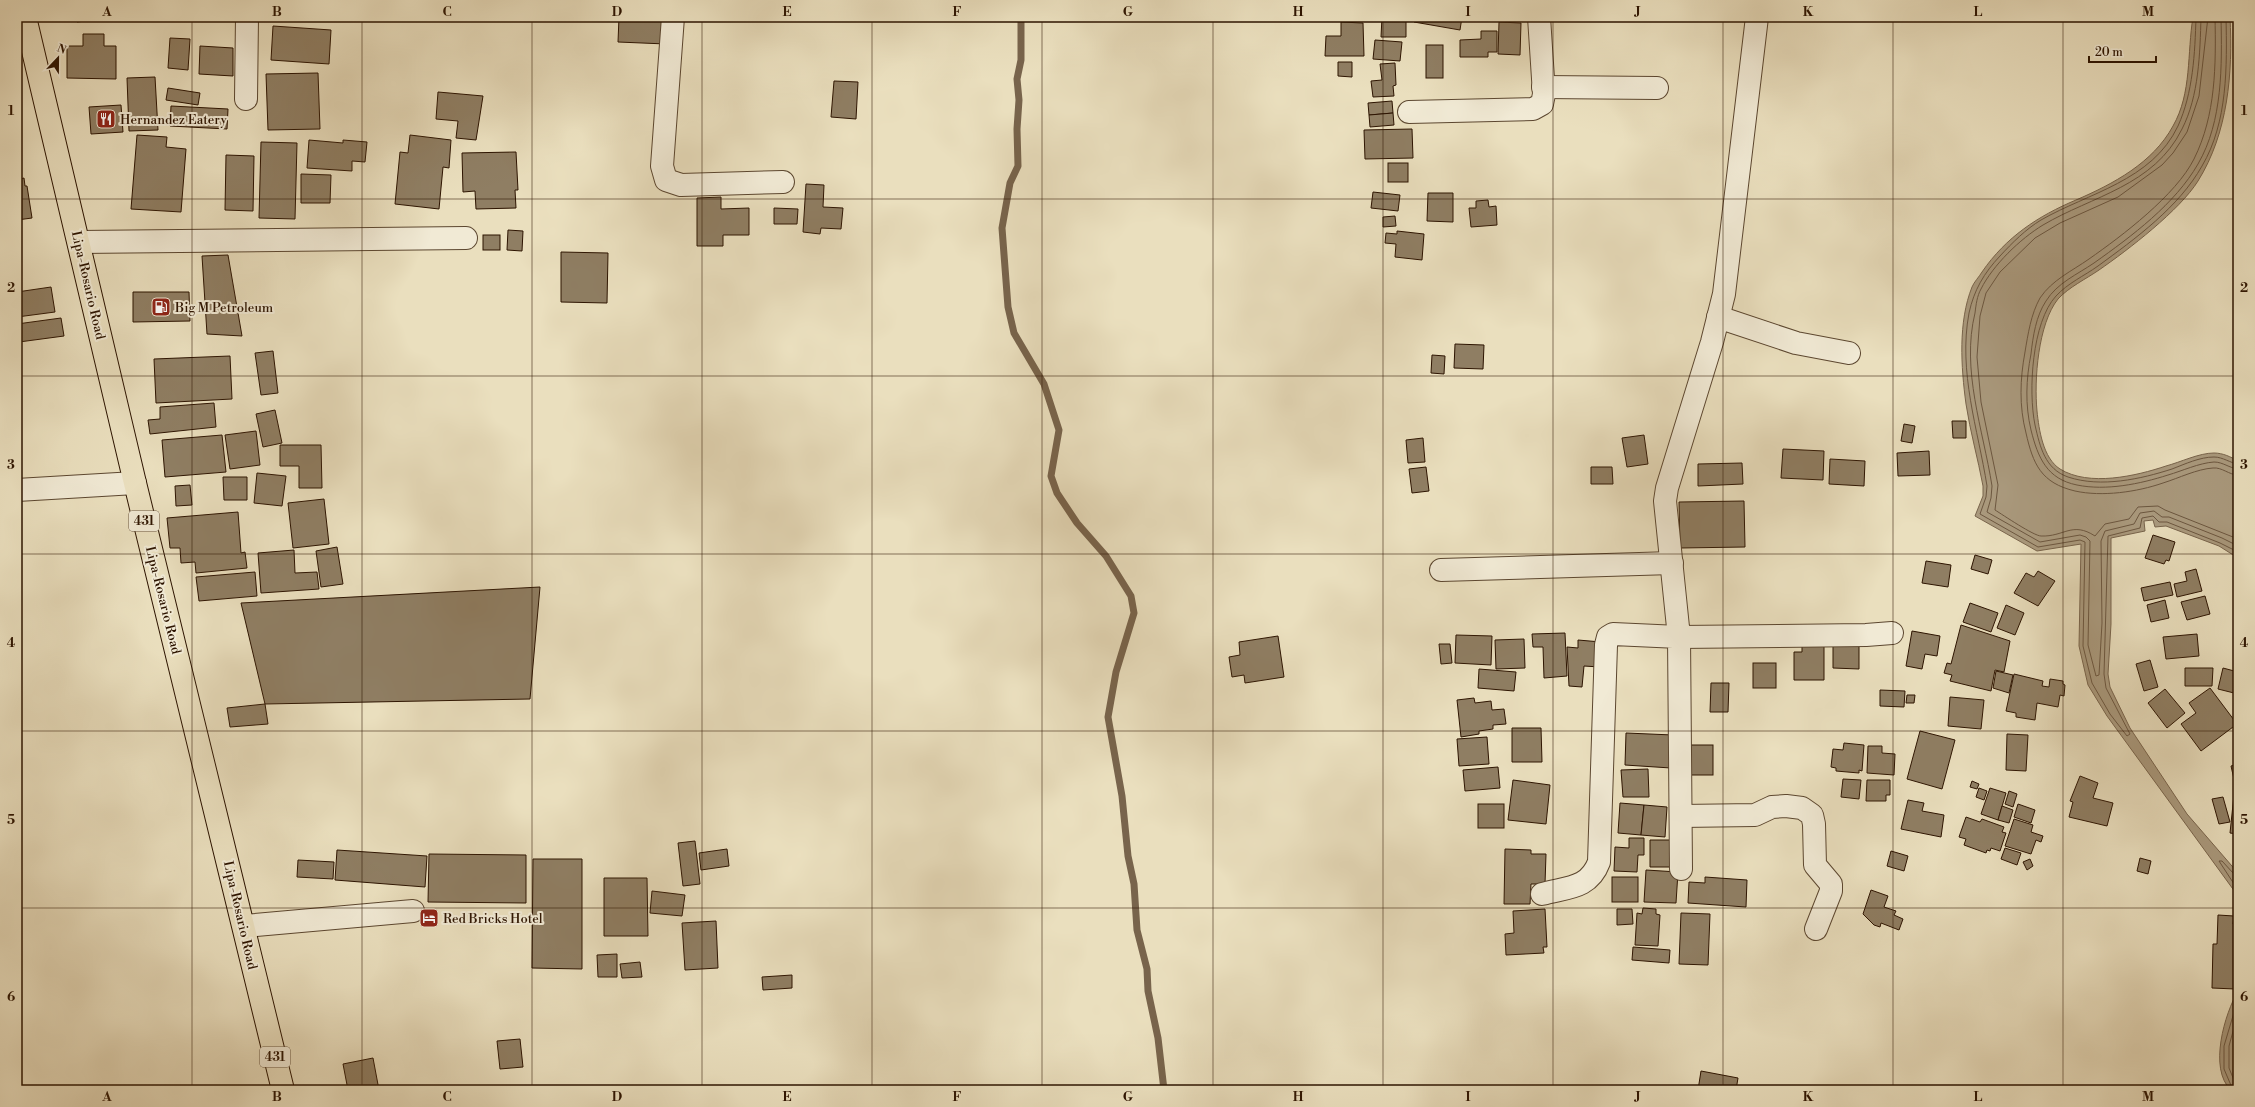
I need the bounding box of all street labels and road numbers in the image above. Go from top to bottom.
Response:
street label: Lipa-Rosario Road [68,229,108,342]
road number: 431 [129,511,159,531]
street label: Lipa-Rosario Road [142,545,184,657]
street label: Lipa-Rosario Road [220,859,260,972]
road number: 431 [260,1047,290,1067]

